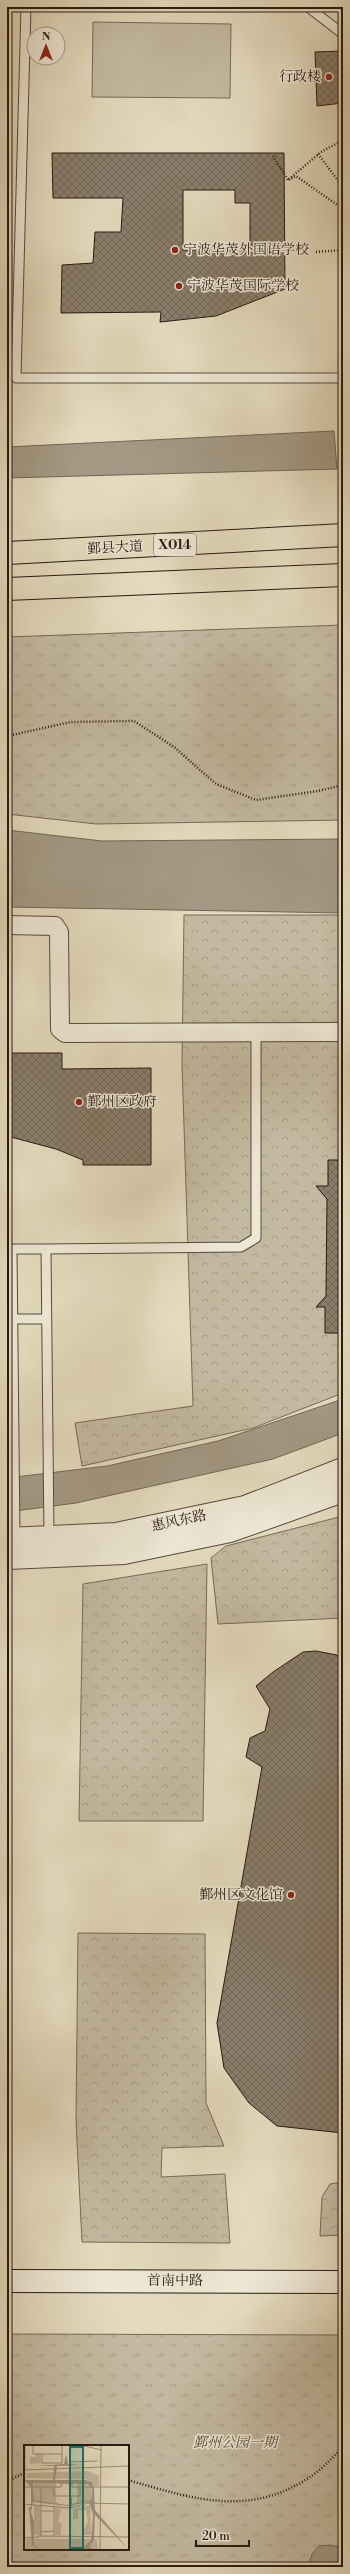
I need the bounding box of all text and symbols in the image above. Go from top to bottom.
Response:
north arrow [26,26,66,66]
text: N [42,30,51,44]
place label: 行政楼 [279,68,321,86]
marker: 行政楼 [324,72,334,82]
place label: 宁波华茂外国语学校 [183,241,309,259]
marker: 宁波华茂外国语学校 [170,245,180,255]
place label: 宁波华茂国际学校 [187,277,299,295]
marker: 宁波华茂国际学校 [174,281,184,291]
road number: X014 [154,534,196,556]
street label: 鄞县大道 [87,538,143,558]
place label: 鄞州区政府 [87,1093,157,1111]
marker: 鄞州区政府 [74,1097,84,1107]
street label: 惠风东路 [150,1506,208,1536]
place label: 鄞州区文化馆 [199,1886,283,1904]
marker: 鄞州区文化馆 [286,1890,296,1900]
street label: 首南中路 [147,2272,203,2290]
park label: 鄞州公园一期 [193,2434,280,2452]
inset map [24,2445,129,2550]
scale bar [196,2522,249,2548]
text: 20 m [202,2529,230,2544]

